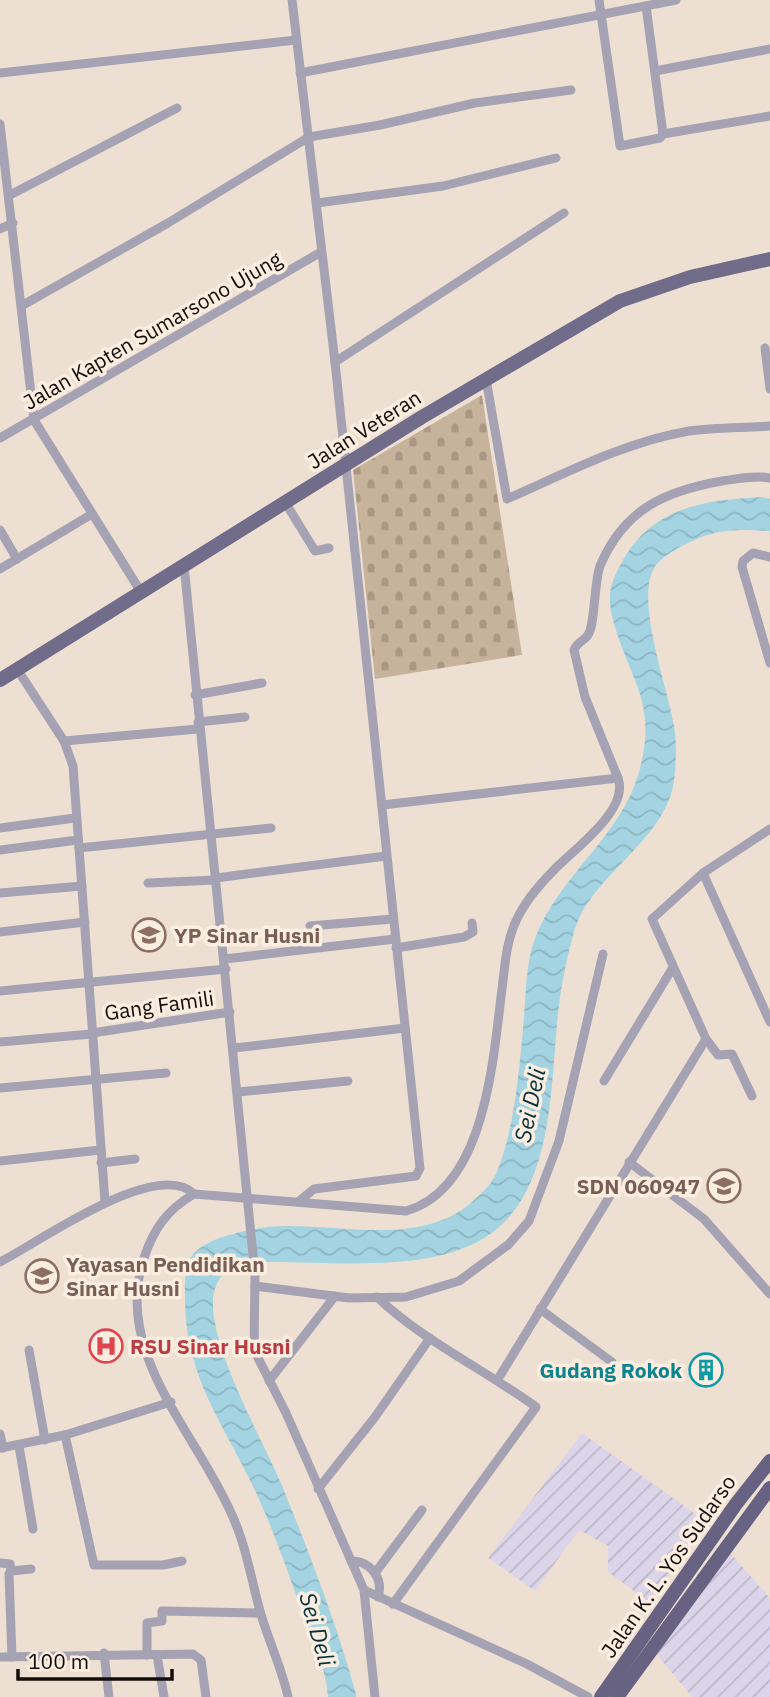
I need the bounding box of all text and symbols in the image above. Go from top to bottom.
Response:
street label: Jalan Kapten Sumarsono Ujung [18,244,286,416]
street label: Jalan Veteran [302,383,426,475]
school or university icon: YP Sinar Husni [130,916,168,954]
place label: YP Sinar Husni [174,921,320,949]
street label: Gang Famili [102,983,216,1027]
water label: Sei Deli [506,1064,552,1145]
school or university icon: SDN 060947 [705,1167,743,1205]
place label: SDN 060947 [576,1172,700,1200]
place label: Yayasan Pendidikan Sinar Husni [66,1250,265,1302]
school or university icon: Yayasan Pendidikan Sinar Husni [23,1257,61,1295]
hospital icon: RSU Sinar Husni [87,1327,125,1365]
place label: RSU Sinar Husni [130,1332,291,1360]
building icon: Gudang Rokok [687,1351,725,1389]
place label: Gudang Rokok [539,1356,683,1384]
street label: Jalan K. L. Yos Sudarso [594,1469,742,1663]
water label: Sei Deli [293,1589,343,1670]
scale bar [18,1638,172,1682]
text: 100 m [28,1647,89,1675]

